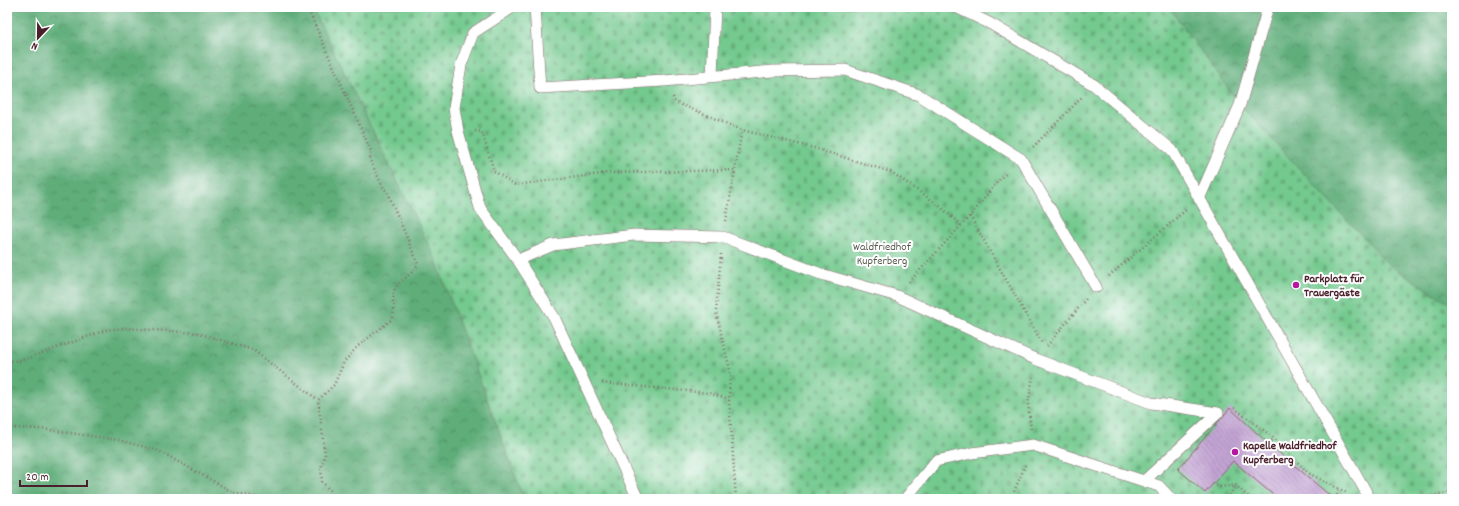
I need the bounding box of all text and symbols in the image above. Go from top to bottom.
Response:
north arrow [18,18,58,58]
text: N [29,37,41,54]
park label: Waldfriedhof Kupferberg [853,239,912,270]
place label: Parkplatz für Trauergäste [1304,271,1365,302]
marker: Parkplatz für Trauergäste [1291,280,1301,290]
place label: Kapelle Waldfriedhof Kupferberg [1243,438,1337,469]
marker: Kapelle Waldfriedhof Kupferberg [1230,447,1240,457]
scale bar [20,462,87,488]
text: 20 m [26,469,49,486]

